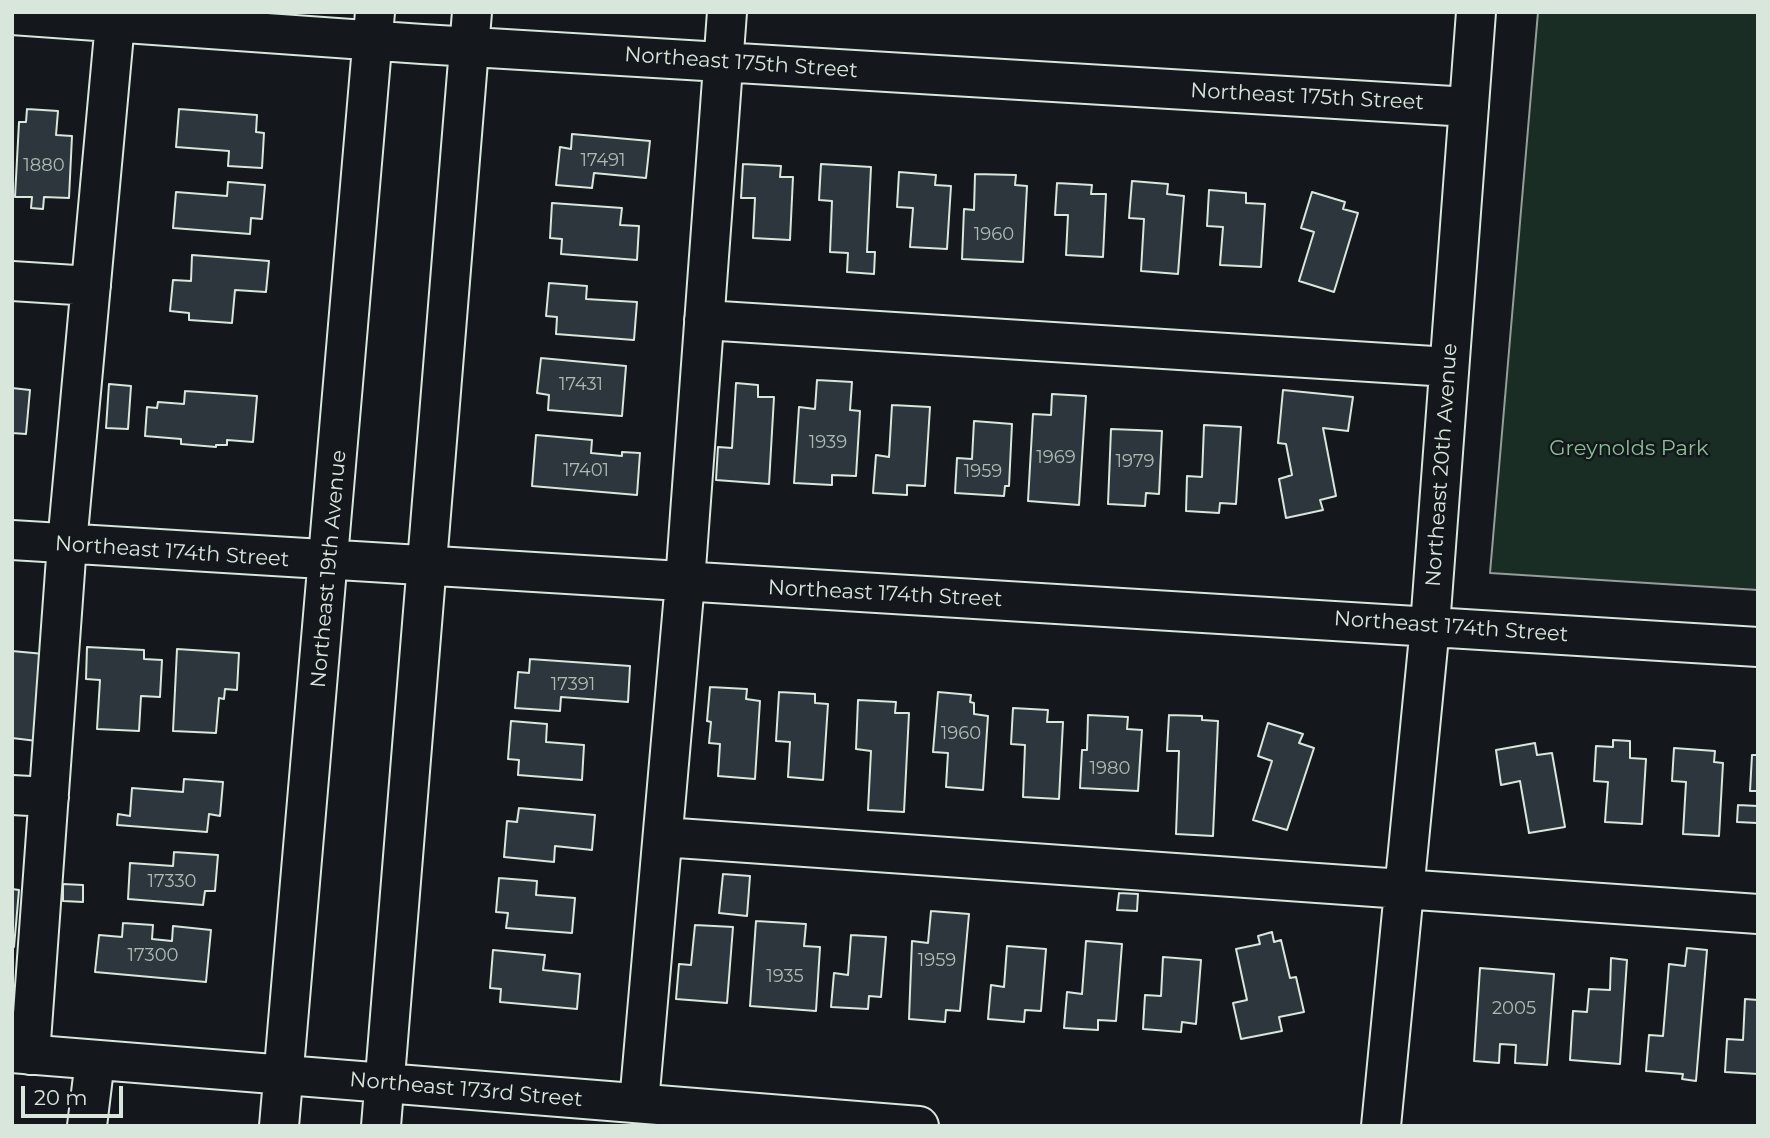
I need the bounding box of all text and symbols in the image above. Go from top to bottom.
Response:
street label: Northeast 175th Street [623,42,859,84]
street label: Northeast 175th Street [1190,78,1424,116]
house number: 17491 [580,150,626,172]
house number: 1880 [23,155,65,177]
house number: 1960 [974,224,1014,246]
street label: Northeast 20th Avenue [1421,342,1463,588]
house number: 17431 [559,374,603,396]
house number: 1939 [809,432,847,454]
park label: Greynolds Park [1549,436,1709,462]
house number: 1969 [1036,447,1076,469]
street label: Northeast 19th Avenue [306,449,352,689]
house number: 1979 [1116,451,1154,473]
house number: 17401 [563,460,609,482]
house number: 1959 [964,461,1002,483]
street label: Northeast 174th Street [54,531,290,573]
street label: Northeast 174th Street [767,575,1003,613]
street label: Northeast 174th Street [1333,606,1569,648]
house number: 17391 [551,674,595,696]
house number: 1960 [941,723,981,745]
house number: 1980 [1090,758,1130,780]
house number: 17330 [147,871,197,893]
house number: 17300 [128,945,178,967]
house number: 1959 [918,950,956,972]
house number: 1935 [766,966,804,988]
house number: 2005 [1492,998,1536,1020]
street label: Northeast 173rd Street [348,1067,584,1113]
scale bar [24,1072,126,1116]
text: 20 m [34,1085,88,1110]

